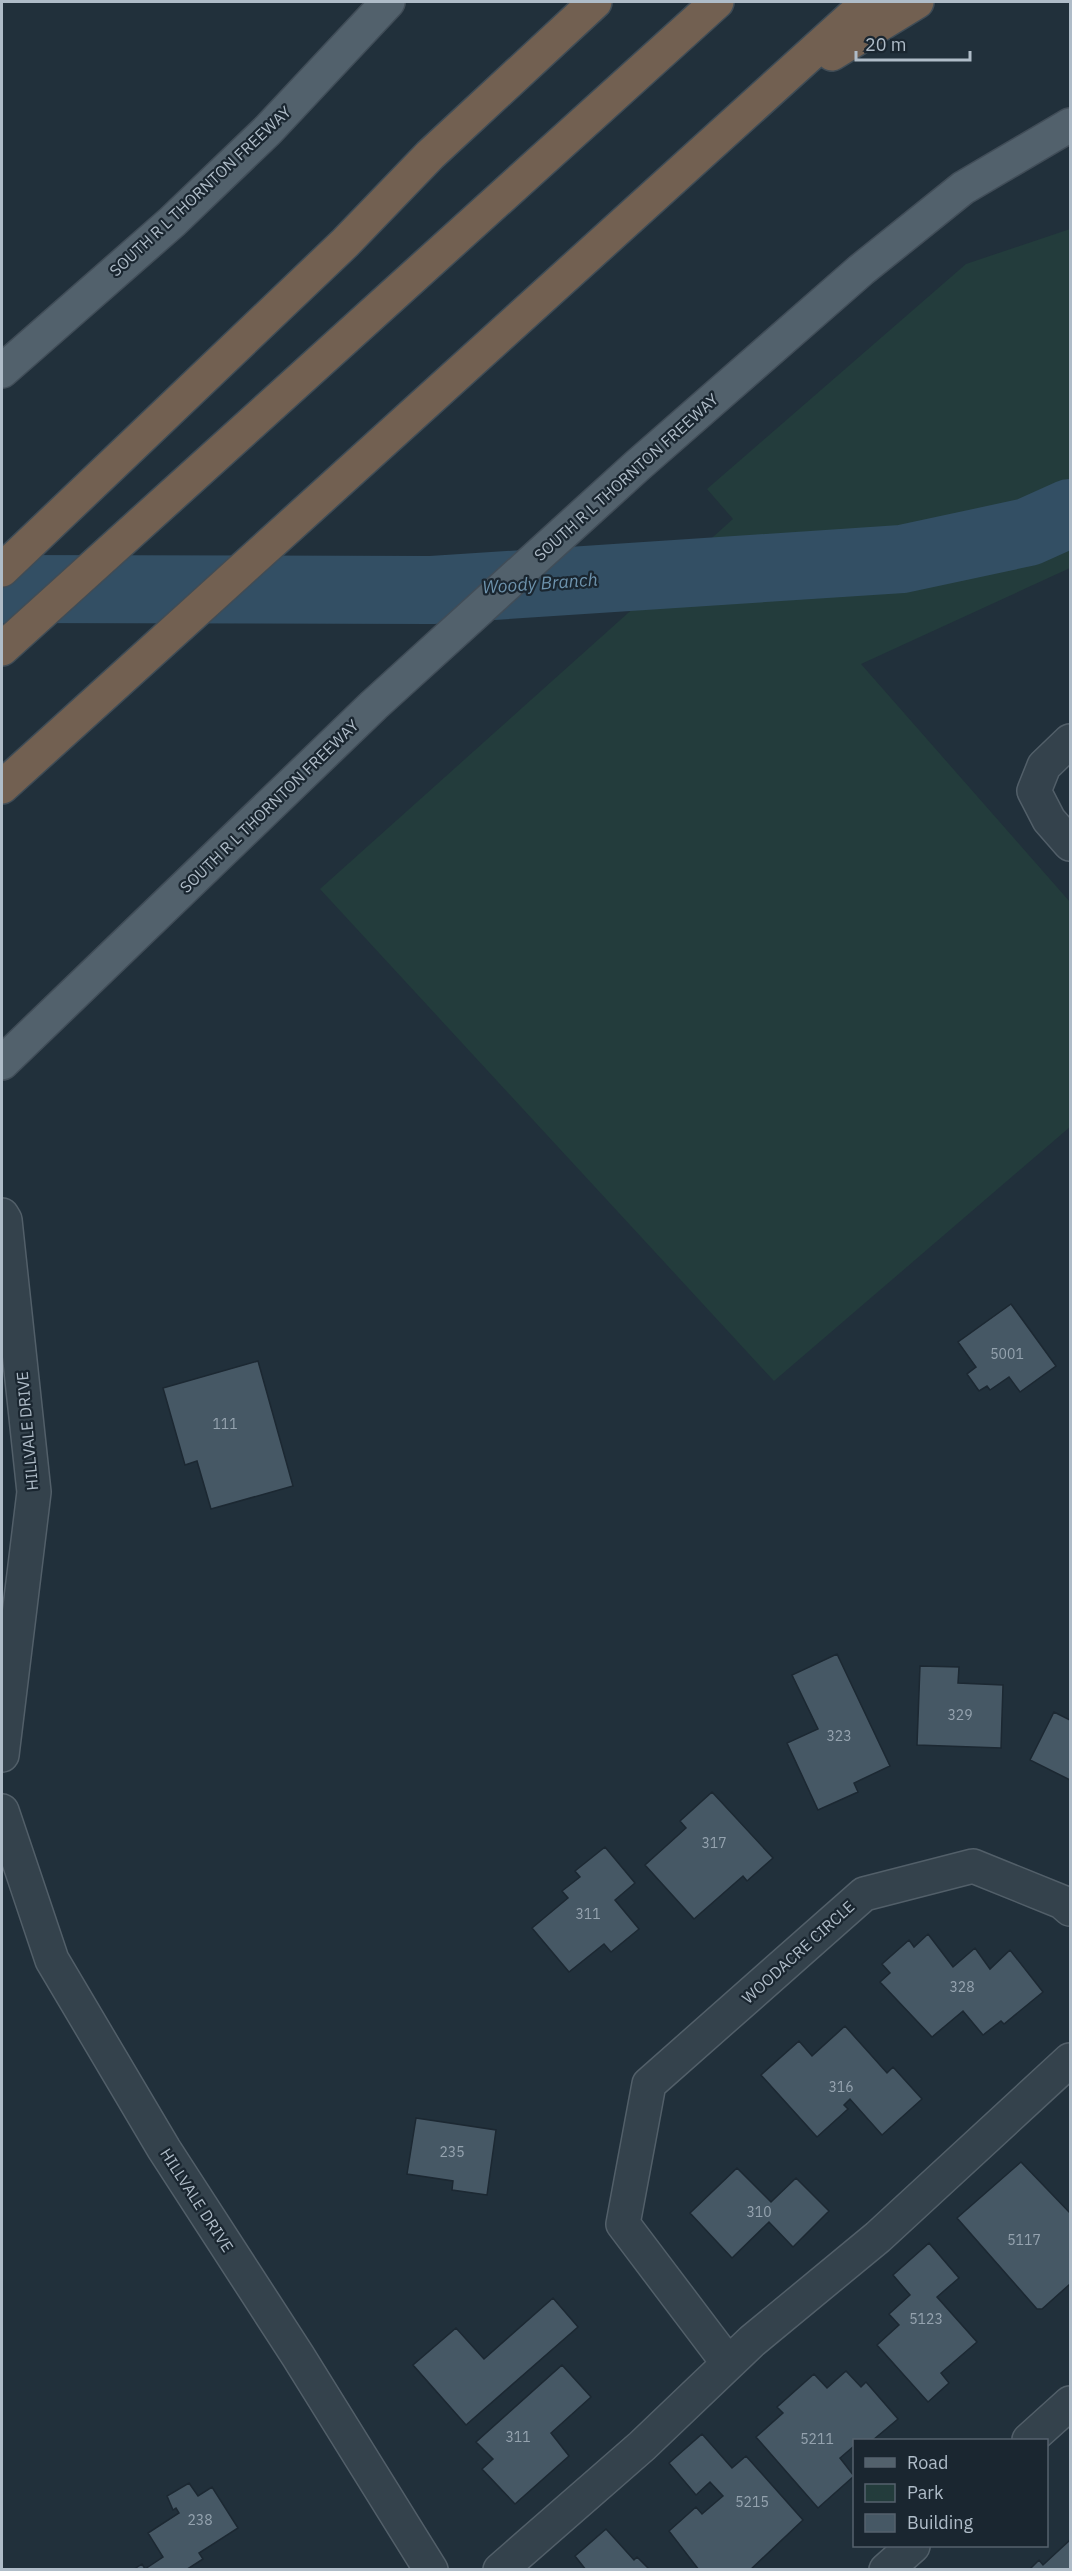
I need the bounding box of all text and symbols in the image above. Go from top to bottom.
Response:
scale bar [856,24,970,62]
text: 20 m [865,33,907,56]
street label: SOUTH R L THORNTON FREEWAY [105,101,295,280]
street label: SOUTH R L THORNTON FREEWAY [530,389,723,565]
water label: Woody Branch [481,567,599,599]
street label: SOUTH R L THORNTON FREEWAY [175,715,363,897]
house number: 5001 [990,1345,1024,1363]
street label: HILLVALE DRIVE [12,1371,42,1491]
house number: 111 [212,1415,238,1433]
house number: 329 [947,1706,973,1724]
house number: 323 [826,1727,852,1745]
house number: 317 [701,1834,727,1852]
street label: WOODACRE CIRCLE [738,1896,858,2008]
house number: 311 [575,1905,601,1923]
house number: 328 [949,1978,975,1996]
house number: 316 [828,2078,854,2096]
house number: 235 [439,2143,465,2161]
street label: HILLVALE DRIVE [156,2144,238,2256]
house number: 310 [746,2203,772,2221]
house number: 5117 [1007,2231,1041,2249]
house number: 5123 [909,2310,943,2328]
house number: 311 [505,2428,531,2446]
house number: 5211 [800,2430,834,2448]
legend [853,2439,1048,2547]
text: Road [907,2451,948,2474]
text: Park [907,2481,944,2504]
house number: 5215 [735,2493,769,2511]
house number: 238 [187,2511,213,2529]
text: Building [907,2511,974,2534]

